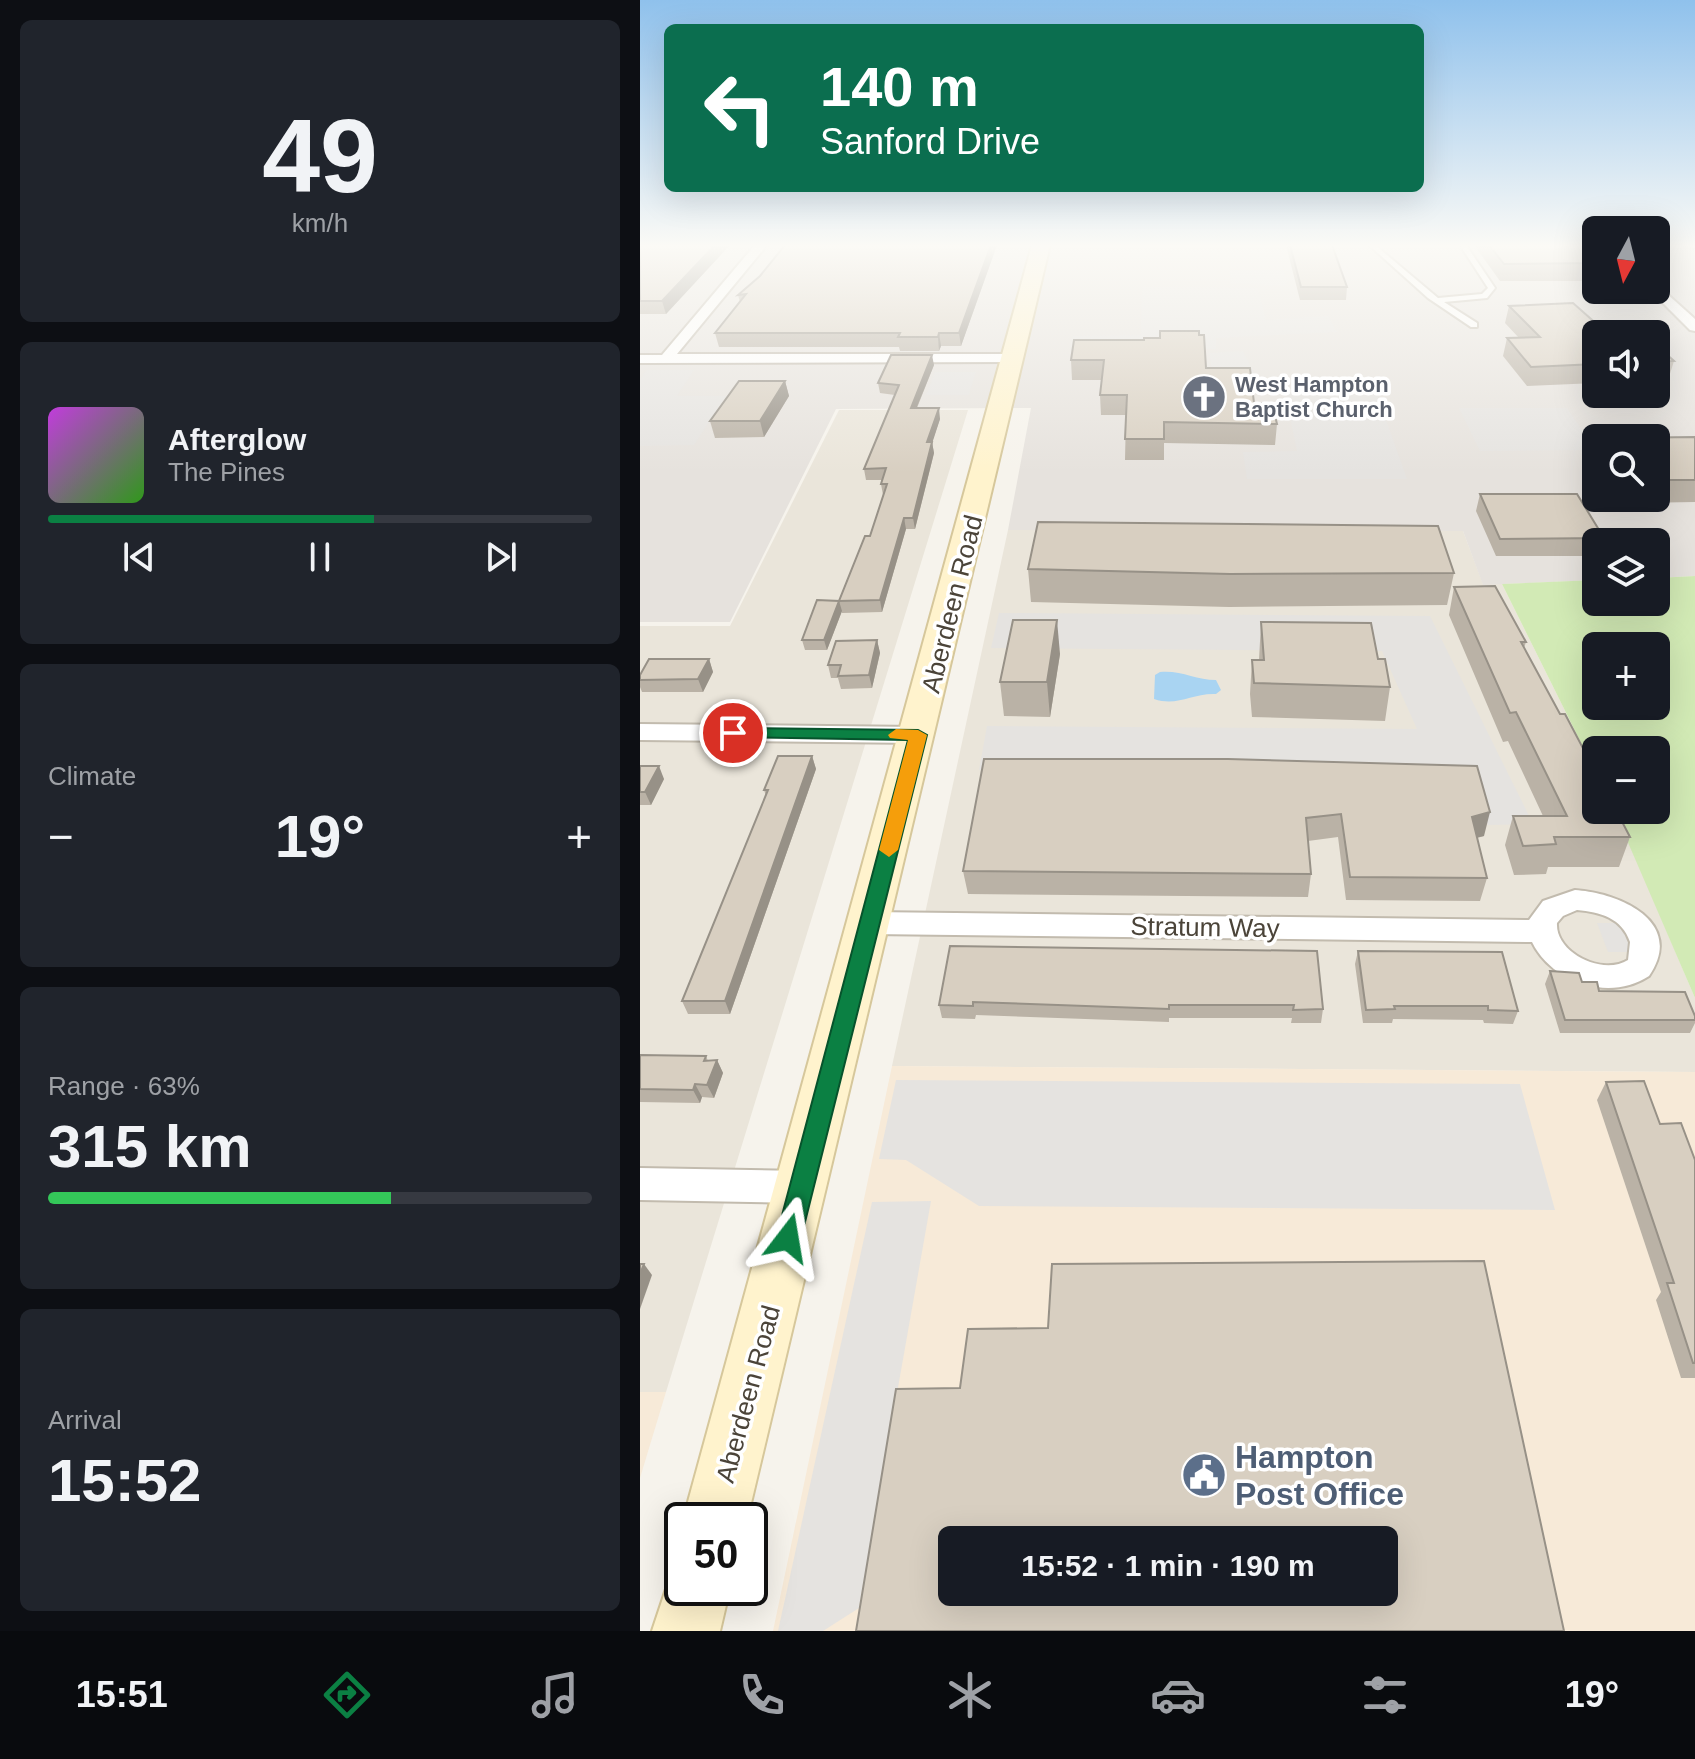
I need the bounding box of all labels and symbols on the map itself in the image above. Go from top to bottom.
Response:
north arrow [1582,216,1670,304]
place label: West Hampton Baptist Church [1235,372,1393,422]
church icon: West Hampton Baptist Church [1180,373,1228,421]
street label: Aberdeen Road [915,512,989,696]
pin [699,699,767,767]
street label: Stratum Way [1130,911,1280,943]
position arrow [746,1196,830,1280]
street label: Aberdeen Road [710,1302,786,1486]
place label: Hampton Post Office [1235,1439,1404,1512]
public building icon: Hampton Post Office [1180,1451,1228,1499]
speed limit sign: 50 [664,1502,768,1606]

